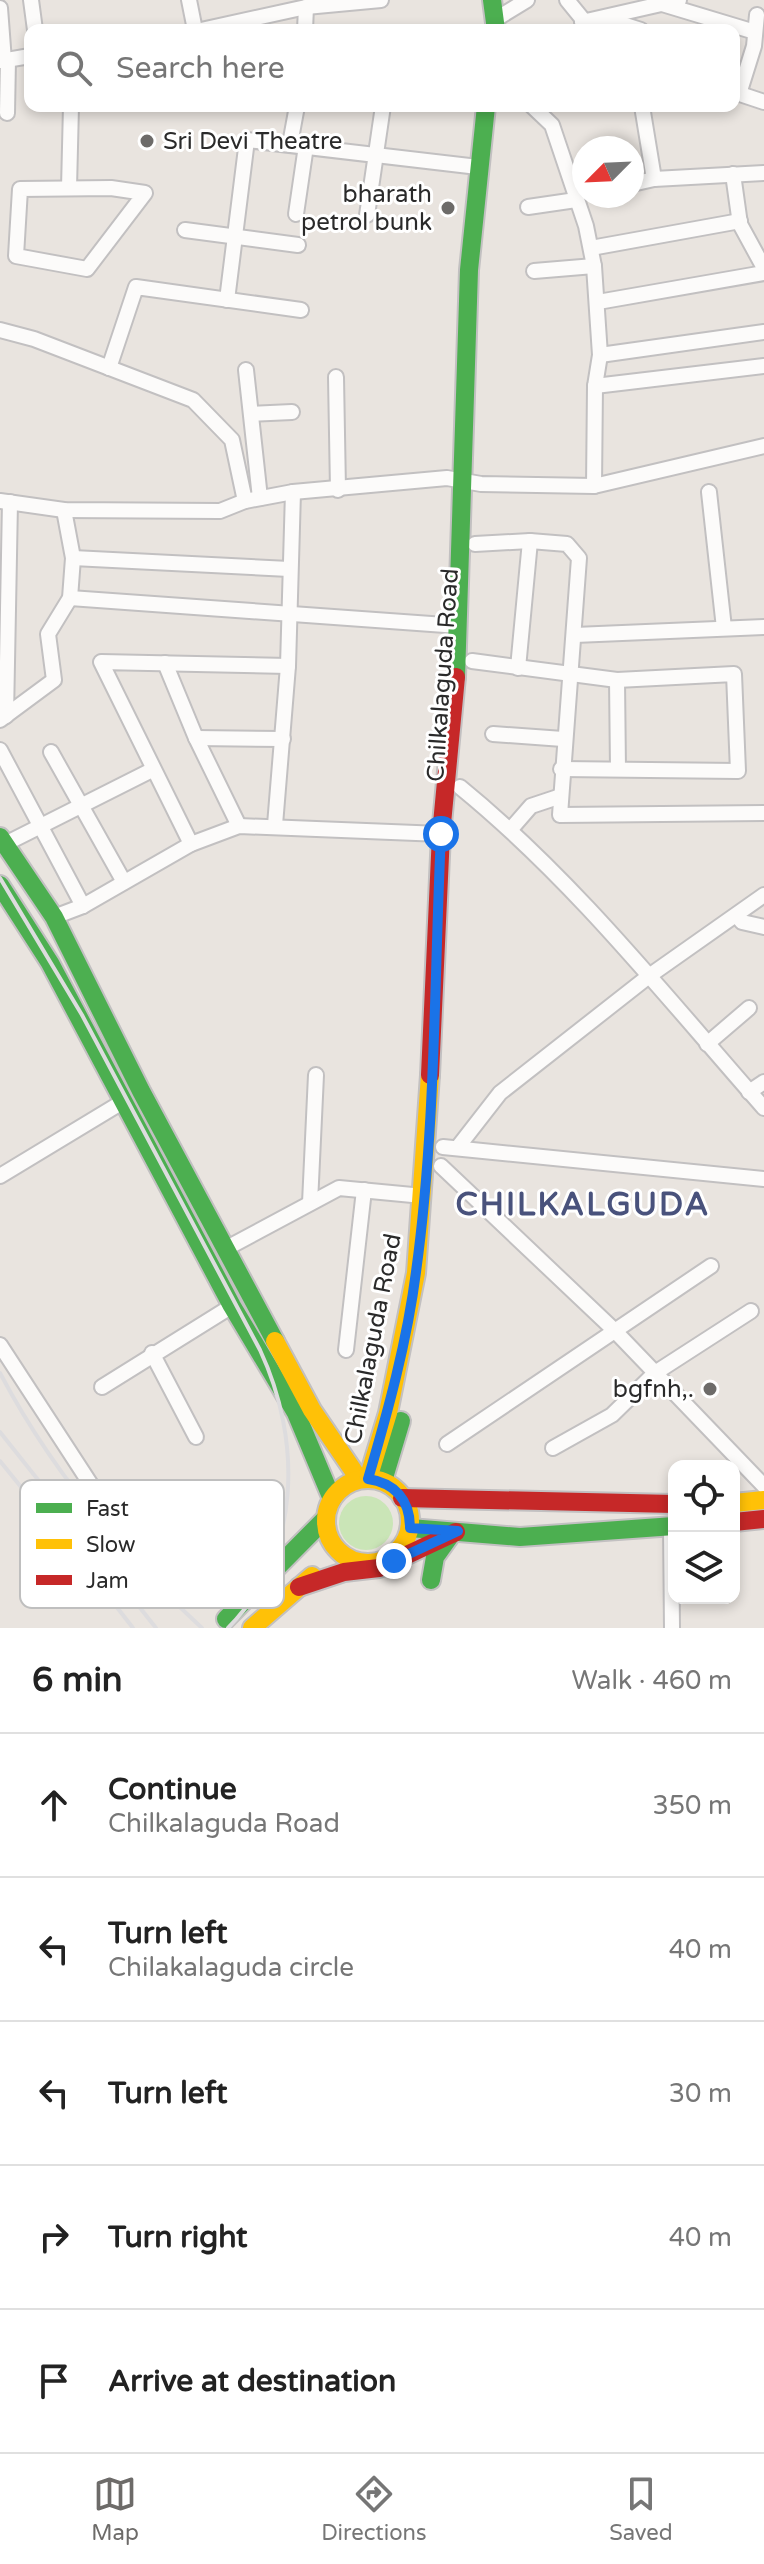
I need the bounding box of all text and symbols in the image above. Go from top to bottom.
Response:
search box [24,24,740,112]
icon: search [52,46,96,90]
text: Search here [116,50,285,87]
place label: Sri Devi Theatre [163,127,342,156]
marker: Sri Devi Theatre [138,132,156,150]
north arrow [572,136,644,208]
place label: bharath petrol bunk [301,180,432,237]
marker: bharath petrol bunk [439,199,457,217]
street label: Chilkalaguda Road [421,567,465,783]
route start [423,816,459,852]
district label: CHILKALGUDA [456,1186,710,1224]
street label: Chilkalaguda Road [338,1231,408,1447]
place label: bgfnh,. [613,1375,694,1404]
marker: bgfnh,. [701,1380,719,1398]
map controls [668,1460,740,1604]
button: locate [668,1460,740,1532]
legend [20,1480,284,1608]
text: Fast [86,1496,129,1522]
text: Slow [86,1532,136,1558]
button: layers [668,1532,740,1604]
route end [376,1543,412,1579]
text: Jam [86,1568,129,1594]
text: 6 min [32,1660,123,1701]
text: Walk · 460 m [572,1665,732,1696]
text: Continue [108,1771,237,1808]
icon: ahead [32,1783,76,1827]
text: 350 m [652,1790,732,1821]
text: Chilkalaguda Road [108,1808,340,1839]
text: Turn left [108,1915,227,1952]
icon: left [32,1927,76,1971]
text: 40 m [669,1934,732,1965]
text: Chilakalaguda circle [108,1952,354,1983]
icon: left [32,2071,76,2115]
text: Turn left [108,2075,227,2112]
text: 30 m [669,2078,732,2109]
icon: right [32,2215,76,2259]
text: Turn right [108,2219,248,2256]
text: 40 m [669,2222,732,2253]
icon: arrive [32,2359,76,2403]
text: Arrive at destination [108,2363,396,2400]
tab: Map [91,2472,139,2546]
tab: Directions [321,2472,427,2546]
tab: Saved [609,2472,673,2546]

